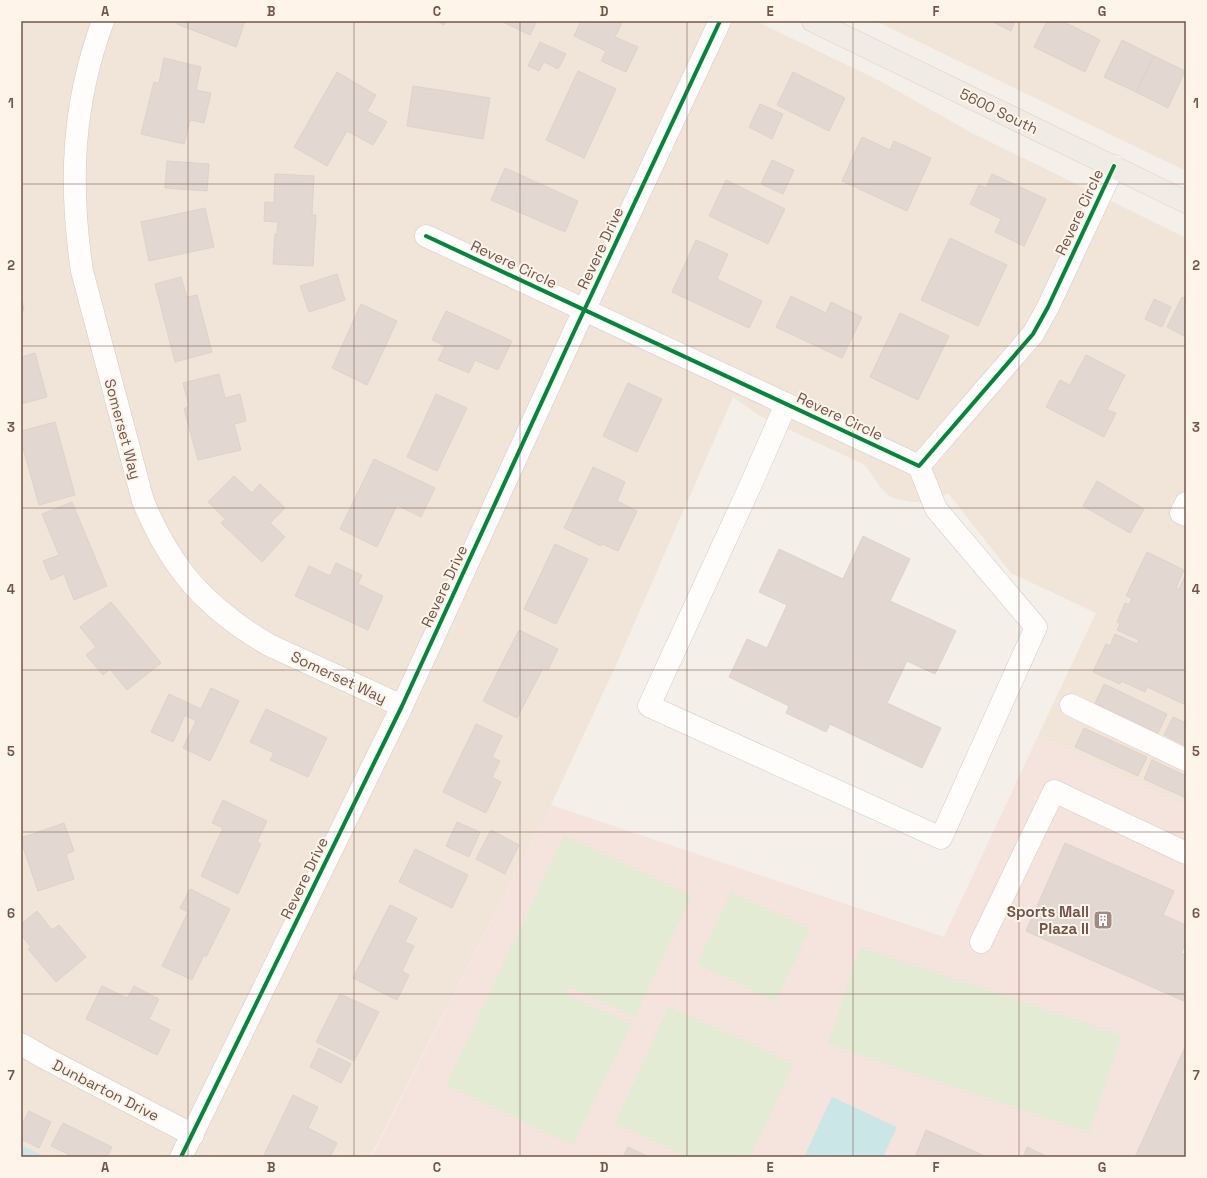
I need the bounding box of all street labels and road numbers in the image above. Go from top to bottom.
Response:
street label: 5600 South [957,84,1041,138]
street label: Revere Circle [1051,166,1107,258]
street label: Revere Drive [573,204,627,292]
street label: Revere Circle [468,236,560,292]
street label: Somerset Way [100,377,146,481]
street label: Revere Circle [794,388,886,444]
street label: Revere Drive [417,542,471,630]
street label: Somerset Way [288,647,390,707]
street label: Revere Drive [276,834,332,922]
street label: Dunbarton Drive [49,1055,163,1125]

